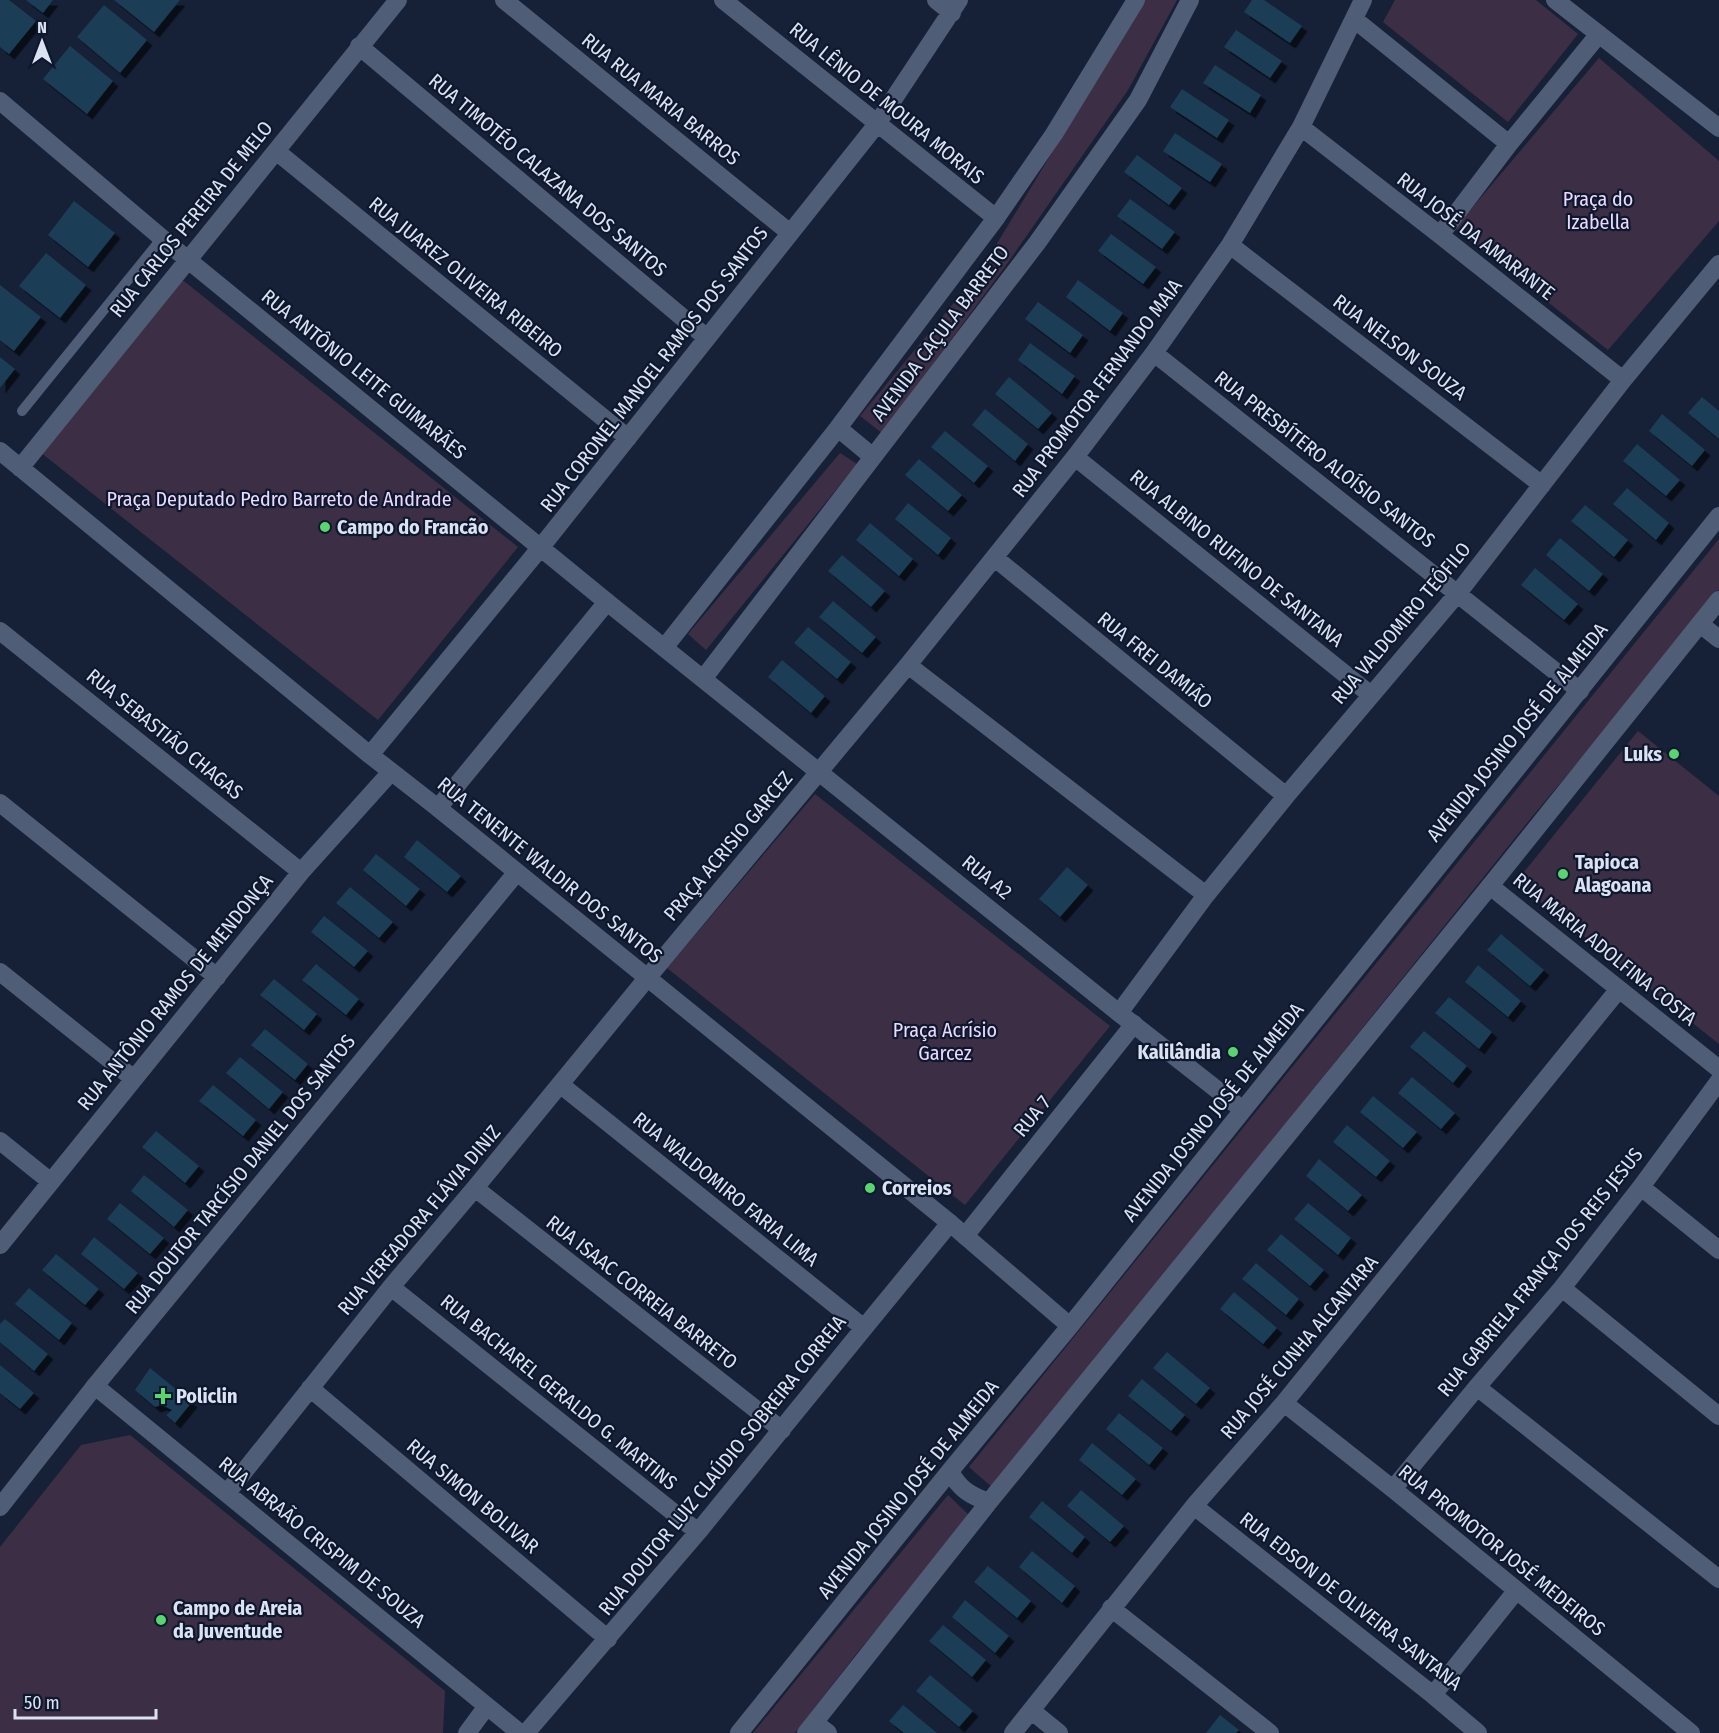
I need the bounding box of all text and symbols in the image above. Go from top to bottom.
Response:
north arrow [12,12,72,72]
street label: RUA LÊNIO DE MOURA MORAIS [785,17,989,189]
text: N [37,18,47,37]
street label: RUA RUA MARIA BARROS [577,28,745,170]
street label: RUA TIMOTÉO CALAZANA DOS SANTOS [424,68,672,282]
street label: RUA CARLOS PEREIRA DE MELO [104,116,278,322]
street label: RUA JOSÉ DA AMARANTE [1392,167,1560,305]
park label: Praça do Izabella [1563,187,1633,234]
street label: RUA JUAREZ OLIVEIRA RIBEIRO [364,192,568,362]
street label: RUA CORONEL MANOEL RAMOS DOS SANTOS [535,221,773,516]
street label: AVENIDA CAÇULA BARRETO [866,240,1015,426]
street label: RUA PROMOTOR FERNANDO MAIA [1007,274,1187,502]
street label: RUA ANTÔNIO LEITE GUIMARÃES [257,284,471,464]
street label: RUA NELSON SOUZA [1329,289,1472,405]
street label: RUA PRESBÍTERO ALOÍSIO SANTOS [1210,365,1440,553]
street label: RUA ALBINO RUFINO DE SANTANA [1125,464,1349,652]
park label: Praça Deputado Pedro Barreto de Andrade [106,487,452,511]
place label: Campo do Francão [337,515,489,539]
marker: Campo do Francão [318,520,332,534]
street label: RUA VALDOMIRO TEÓFILO [1326,537,1476,709]
street label: RUA FREI DAMIÃO [1093,606,1217,714]
street label: AVENIDA JOSINO JOSÉ DE ALMEIDA [1421,618,1613,846]
street label: RUA SEBASTIÃO CHAGAS [82,664,248,805]
place label: Luks [1624,742,1662,766]
marker: Luks [1667,747,1681,761]
street label: PRAÇA ACRISIO GARCEZ [659,766,798,926]
street label: RUA TENENTE WALDIR DOS SANTOS [433,772,667,968]
street label: RUA A2 [957,850,1017,904]
place label: Tapioca Alagoana [1574,850,1651,897]
marker: Tapioca Alagoana [1556,867,1570,881]
street label: RUA MARIA ADOLFINA COSTA [1508,868,1702,1031]
street label: RUA ANTÔNIO RAMOS DE MENDONÇA [72,869,279,1116]
street label: AVENIDA JOSINO JOSÉ DE ALMEIDA [1117,998,1309,1226]
park label: Praça Acrísio Garcez [893,1018,997,1065]
street label: RUA DOUTOR TARCÍSIO DANIEL DOS SANTOS [120,1030,360,1318]
place label: Kalilândia [1137,1040,1221,1064]
marker: Kalilândia [1226,1045,1240,1059]
street label: RUA 7 [1008,1091,1056,1141]
street label: RUA WALDOMIRO FARIA LIMA [628,1107,824,1272]
street label: RUA VEREADORA FLÁVIA DINIZ [333,1120,505,1320]
street label: RUA GABRIELA FRANÇA DOS REIS JESUS [1432,1143,1649,1402]
place label: Correios [882,1176,952,1200]
marker: Correios [863,1181,877,1195]
street label: RUA ISAAC CORREIA BARRETO [542,1210,742,1374]
street label: RUA JOSÉ CUNHA ALCANTARA [1215,1250,1383,1444]
street label: RUA BACHAREL GERALDO G. MARTINS [436,1289,682,1495]
street label: RUA DOUTOR LUIZ CLAÚDIO SOBREIRA CORREIA [593,1310,851,1620]
street label: AVENIDA JOSINO JOSÉ DE ALMEIDA [812,1375,1004,1603]
place label: Policlin [176,1384,237,1408]
marker: Policlin [154,1387,172,1405]
street label: RUA SIMON BOLIVAR [402,1434,544,1558]
street label: RUA ABRAÃO CRISPIM DE SOUZA [214,1451,430,1633]
street label: RUA PROMOTOR JOSÉ MEDEIROS [1394,1459,1610,1641]
street label: RUA EDSON DE OLIVEIRA SANTANA [1235,1507,1467,1695]
place label: Campo de Areia da Juventude [173,1596,302,1643]
marker: Campo de Areia da Juventude [154,1613,168,1627]
scale bar [15,1682,156,1720]
text: 50 m [24,1692,60,1714]

